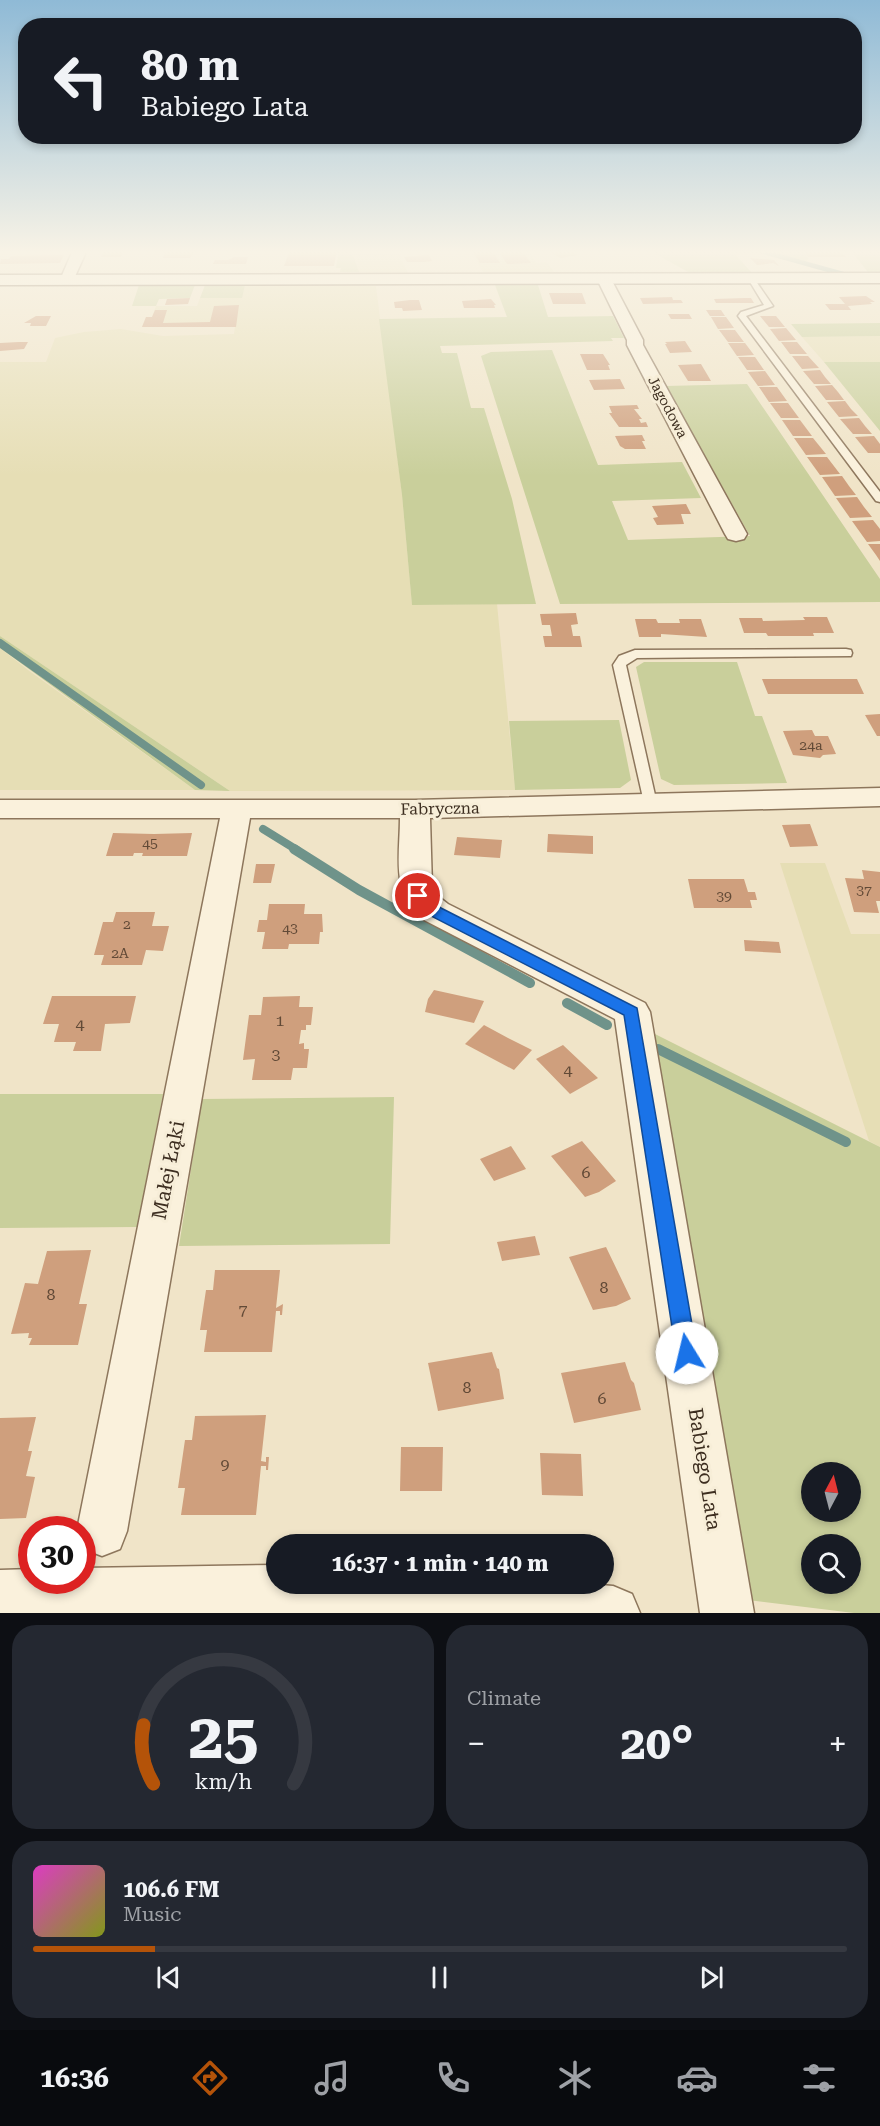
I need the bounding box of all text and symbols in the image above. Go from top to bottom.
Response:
text: 80 m [141,41,239,90]
icon: left [42,42,120,120]
text: Babiego Lata [141,91,308,123]
street label: Jagodowa [645,373,691,441]
house number: 24a [799,737,823,753]
street label: Fabryczna [400,798,480,819]
house number: 45 [142,835,158,851]
pin [392,870,443,921]
icon: arrive [401,879,434,912]
house number: 37 [856,882,872,898]
house number: 39 [716,888,732,904]
house number: 2 [123,916,131,932]
house number: 43 [282,920,298,936]
house number: 2A [111,945,129,961]
house number: 1 [276,1011,285,1030]
house number: 4 [76,1015,85,1034]
house number: 3 [272,1045,281,1064]
house number: 4 [564,1061,573,1080]
street label: Małej Łąki [147,1118,189,1222]
house number: 6 [582,1163,591,1182]
house number: 8 [600,1278,609,1297]
house number: 8 [47,1285,56,1304]
house number: 7 [239,1300,248,1319]
position arrow [655,1321,719,1385]
house number: 8 [463,1378,472,1397]
house number: 6 [598,1389,607,1408]
street label: Babiego Lata [683,1406,727,1532]
house number: 9 [221,1455,230,1474]
north arrow [801,1462,861,1522]
map controls [801,1462,861,1594]
speed limit sign: 30 [18,1516,96,1594]
button: search [801,1534,861,1594]
text: 16:37 · 1 min · 140 m [331,1551,549,1576]
text: Climate [467,1686,541,1710]
text: 25 [188,1700,258,1773]
text: 20° [621,1717,693,1770]
text: − [467,1724,485,1763]
text: + [829,1724,847,1763]
text: km/h [194,1769,252,1794]
text: 106.6 FM [123,1877,220,1902]
text: Music [123,1902,182,1926]
icon: previous [152,1961,185,1994]
icon: pause [423,1961,456,1994]
icon: next [695,1961,728,1994]
icon: directions [189,2057,231,2099]
icon: music [311,2057,353,2099]
icon: phone [432,2057,474,2099]
icon: climate [554,2057,596,2099]
icon: car [676,2057,718,2099]
icon: filters [798,2057,840,2099]
text: 16:36 [40,2062,109,2094]

